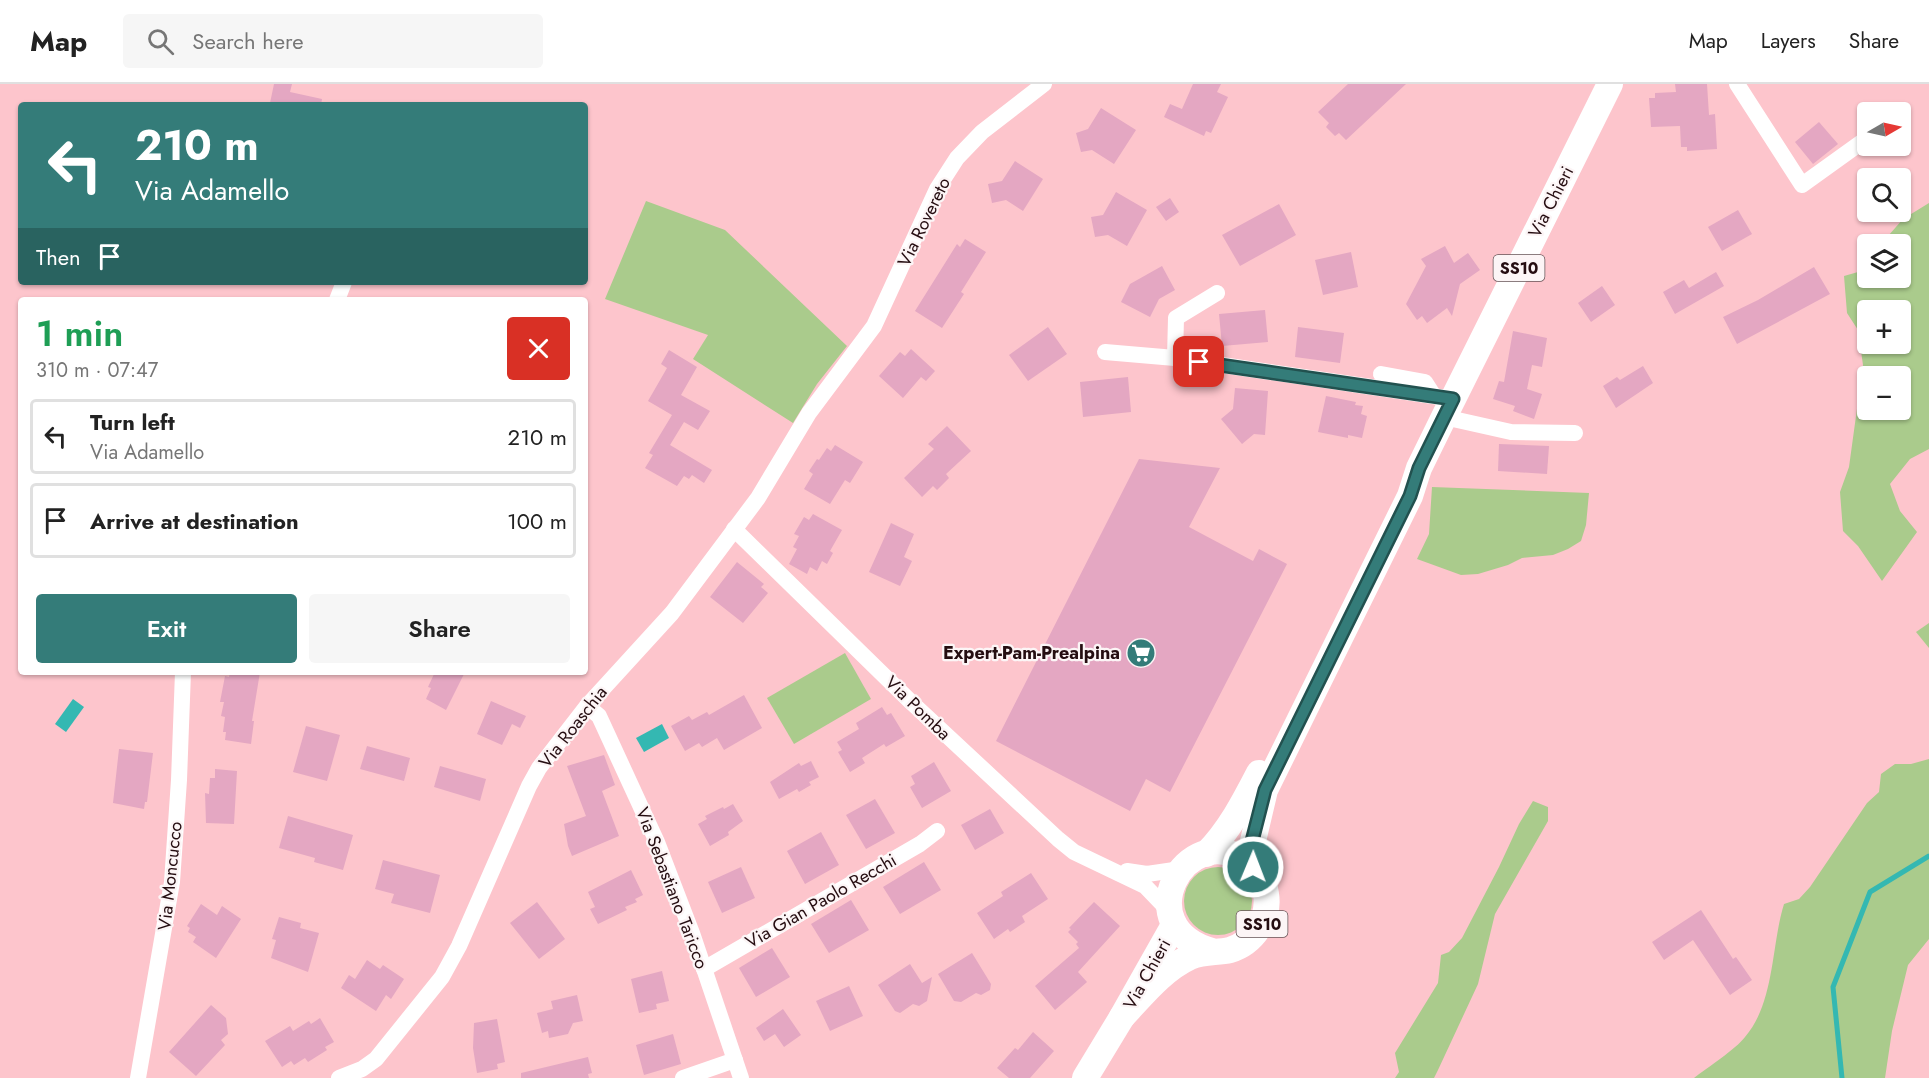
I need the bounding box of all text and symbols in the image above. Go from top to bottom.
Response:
search box [123,14,543,68]
text: Map [30,21,87,62]
icon: search [144,25,177,58]
text: Search here [192,25,304,57]
text: Map [1689,26,1728,56]
text: Layers [1761,26,1816,56]
text: Share [1849,26,1899,56]
north arrow [1857,102,1911,156]
map controls [1857,102,1911,420]
text: 210 m [135,115,259,176]
icon: left [36,126,114,204]
street label: Via Chieri [1522,162,1580,242]
button: search [1857,168,1911,222]
text: Via Adamello [135,171,289,210]
street label: Via Rovereto [891,173,957,271]
button: layers [1857,234,1911,288]
icon: arrive [93,240,126,273]
text: Then [36,241,81,273]
road number: SS10 [1494,255,1544,281]
button: + [1857,300,1911,354]
text: 1 min [36,307,123,359]
button: close [507,317,570,380]
pin [1173,336,1224,387]
icon: arrive [1182,345,1215,378]
text: 310 m · 07:47 [36,356,158,385]
button: − [1857,366,1911,420]
text: Turn left [90,406,175,438]
icon: left [39,420,72,453]
text: 210 m [508,421,567,453]
text: Via Adamello [90,438,204,467]
icon: arrive [39,504,72,537]
text: Arrive at destination [90,505,299,537]
text: 100 m [507,505,567,537]
button: Exit [36,594,297,663]
button: Share [309,594,570,663]
supermarket icon: Expert-Pam-Prealpina [1125,637,1157,669]
place label: Expert-Pam-Prealpina [943,640,1120,666]
street label: Via Pomba [879,670,957,746]
street label: Via Roaschia [533,680,613,774]
street label: Via Sebastiano Taricco [629,803,715,973]
street label: Via Moncucco [151,820,189,932]
position arrow [1221,835,1285,899]
street label: Via Gian Paolo Recchi [741,847,901,955]
road number: SS10 [1236,911,1288,937]
street label: Via Chieri [1117,934,1177,1014]

